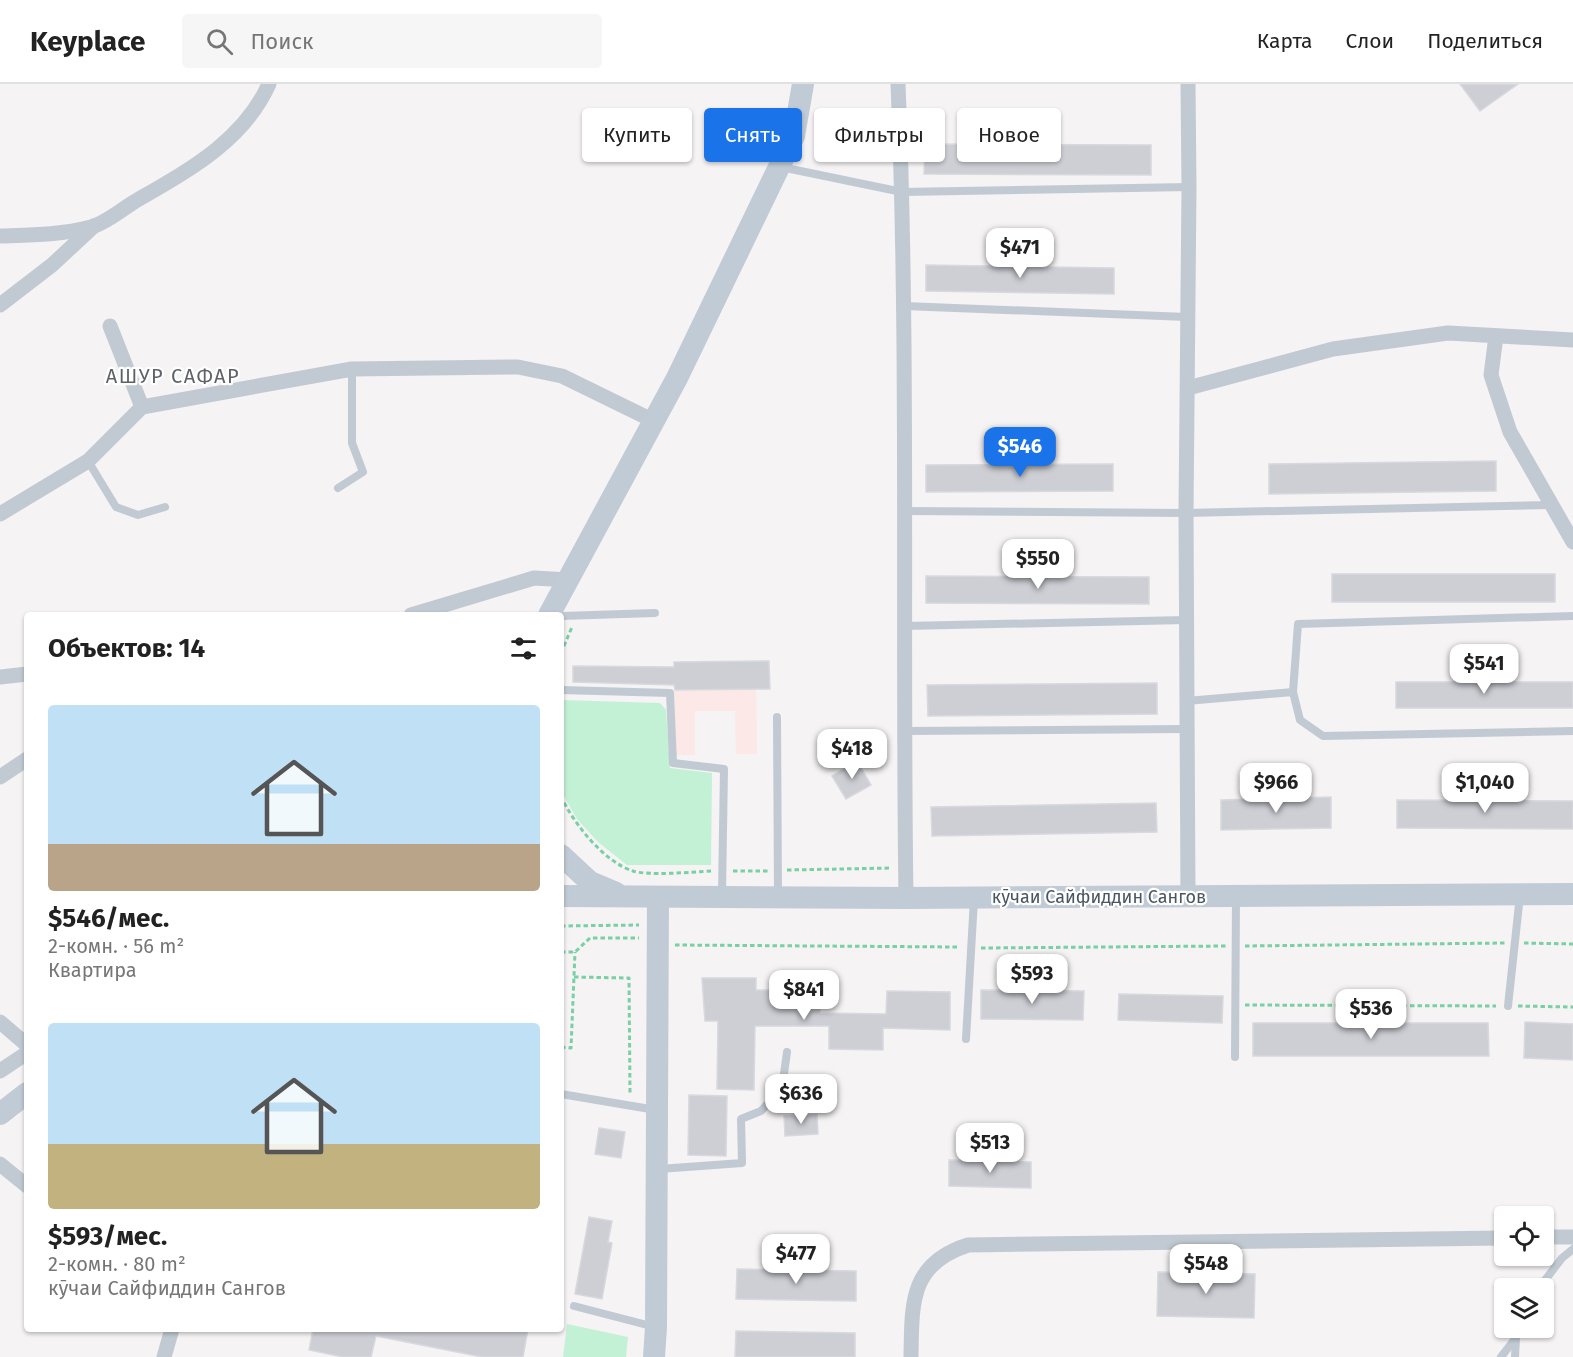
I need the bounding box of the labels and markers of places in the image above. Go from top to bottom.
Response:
pin: $471 [984,228,1056,279]
pin: $546 [984,427,1056,478]
pin: $550 [1002,539,1074,590]
pin: $541 [1448,644,1520,695]
pin: $418 [816,729,888,780]
pin: $966 [1240,763,1312,814]
pin: $1,040 [1436,763,1534,814]
pin: $593 [996,954,1068,1005]
pin: $841 [768,970,840,1021]
pin: $536 [1335,989,1407,1040]
pin: $636 [765,1074,837,1125]
pin: $513 [954,1123,1026,1174]
pin: $477 [760,1234,832,1285]
pin: $548 [1170,1244,1242,1295]

